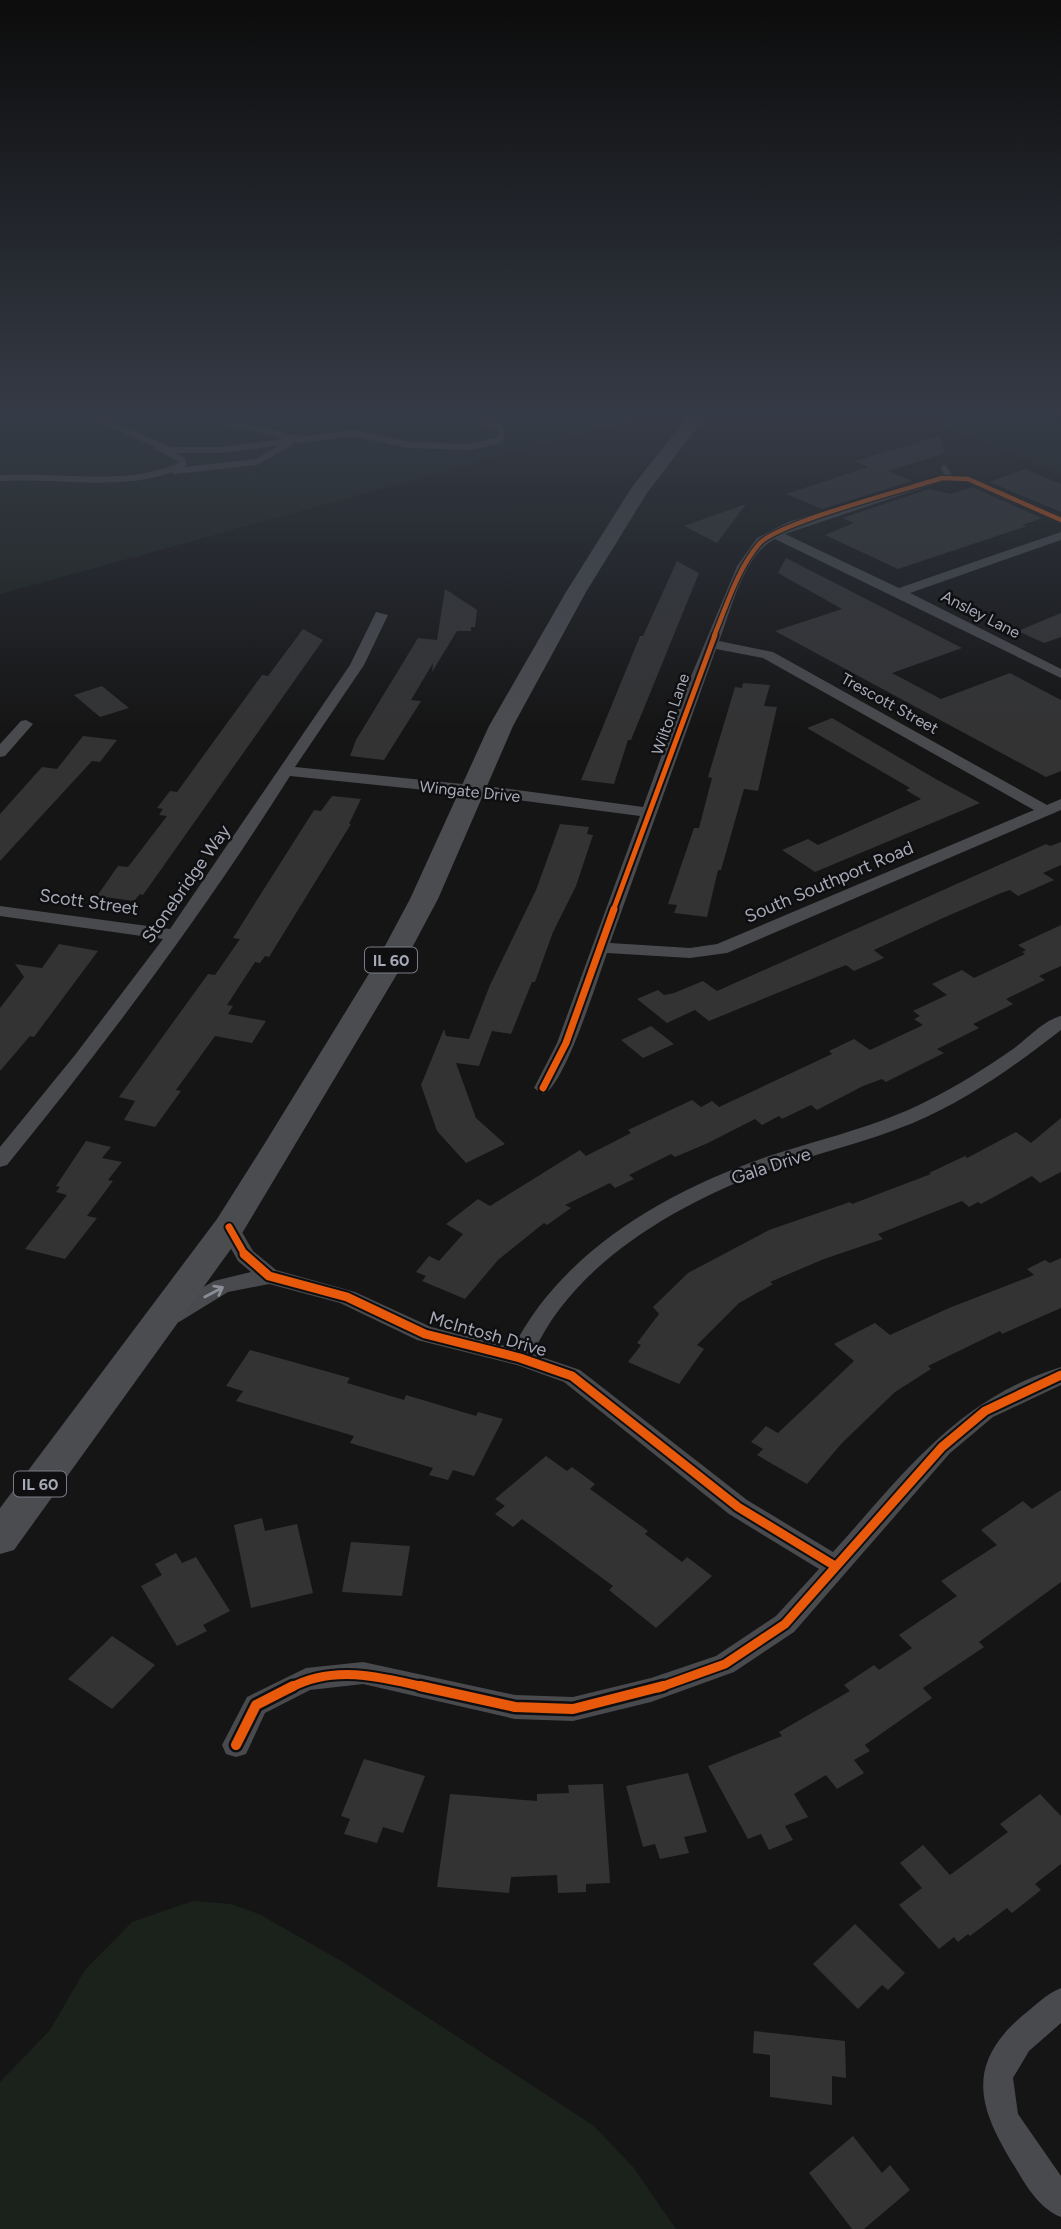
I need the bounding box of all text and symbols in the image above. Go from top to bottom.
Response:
street label: Ansley Lane [938,587,1024,642]
street label: Trescott Street [838,669,942,738]
street label: Wilton Lane [648,671,693,757]
street label: Wingate Drive [419,777,522,806]
street label: Stonebridge Way [137,820,235,947]
street label: South Southport Road [741,837,917,927]
street label: Scott Street [38,884,140,920]
road number: IL 60 [365,948,417,972]
street label: Gala Drive [729,1143,814,1189]
one-way arrow [203,1284,223,1298]
street label: McIntosh Drive [427,1307,550,1361]
road number: IL 60 [14,1472,66,1496]

